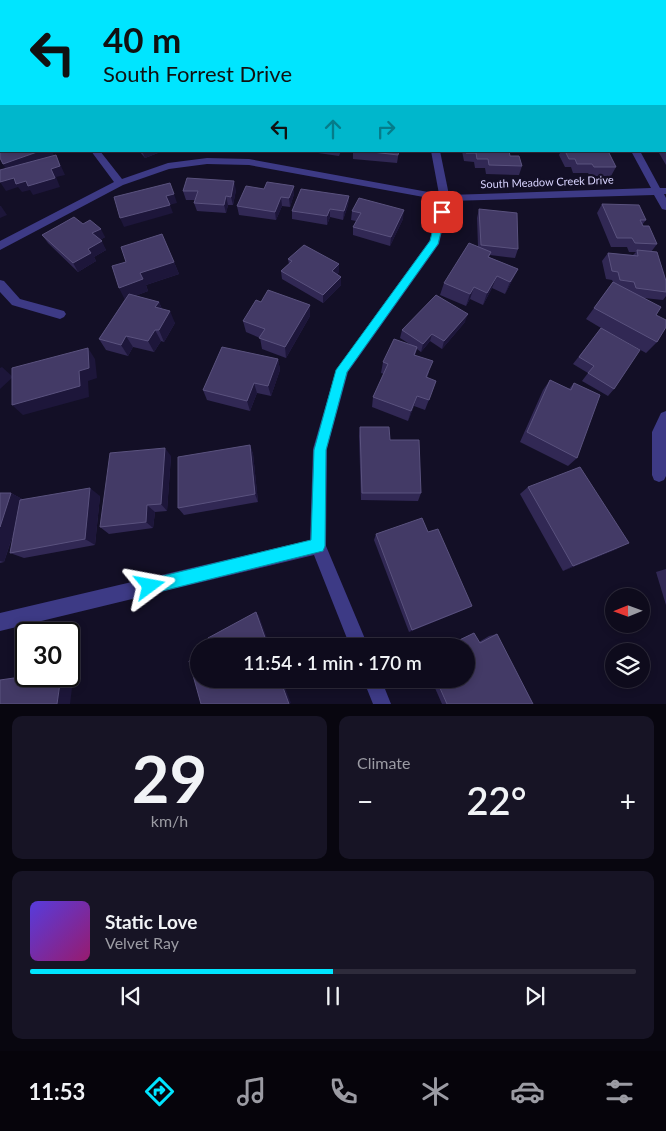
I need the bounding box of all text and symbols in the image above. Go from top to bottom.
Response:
text: 40 m [103,18,181,60]
icon: left [20,20,85,85]
text: South Forrest Drive [103,60,292,87]
icon: left [266,115,294,143]
icon: ahead [319,115,347,143]
icon: right [372,115,400,143]
street label: South Meadow Creek Drive [480,173,614,190]
pin [421,191,463,233]
icon: arrive [428,198,456,226]
position arrow [123,559,175,611]
north arrow [605,588,650,632]
map controls [605,588,650,688]
speed limit sign: 30 [15,622,80,687]
button: layers [605,643,650,688]
text: 11:54 · 1 min · 170 m [243,651,422,674]
text: 29 [132,739,207,817]
text: Climate [357,753,410,772]
text: 22° [467,777,526,823]
text: − [357,784,373,818]
text: + [620,784,636,818]
text: km/h [151,811,188,830]
text: Static Love [105,910,197,933]
text: Velvet Ray [105,933,179,952]
icon: previous [117,982,145,1010]
icon: pause [319,982,347,1010]
icon: next [521,982,549,1010]
icon: directions [142,1074,177,1109]
icon: music [234,1074,269,1109]
icon: phone [326,1074,361,1109]
icon: climate [418,1074,453,1109]
icon: car [510,1074,545,1109]
icon: filters [602,1074,637,1109]
text: 11:53 [29,1078,85,1105]

